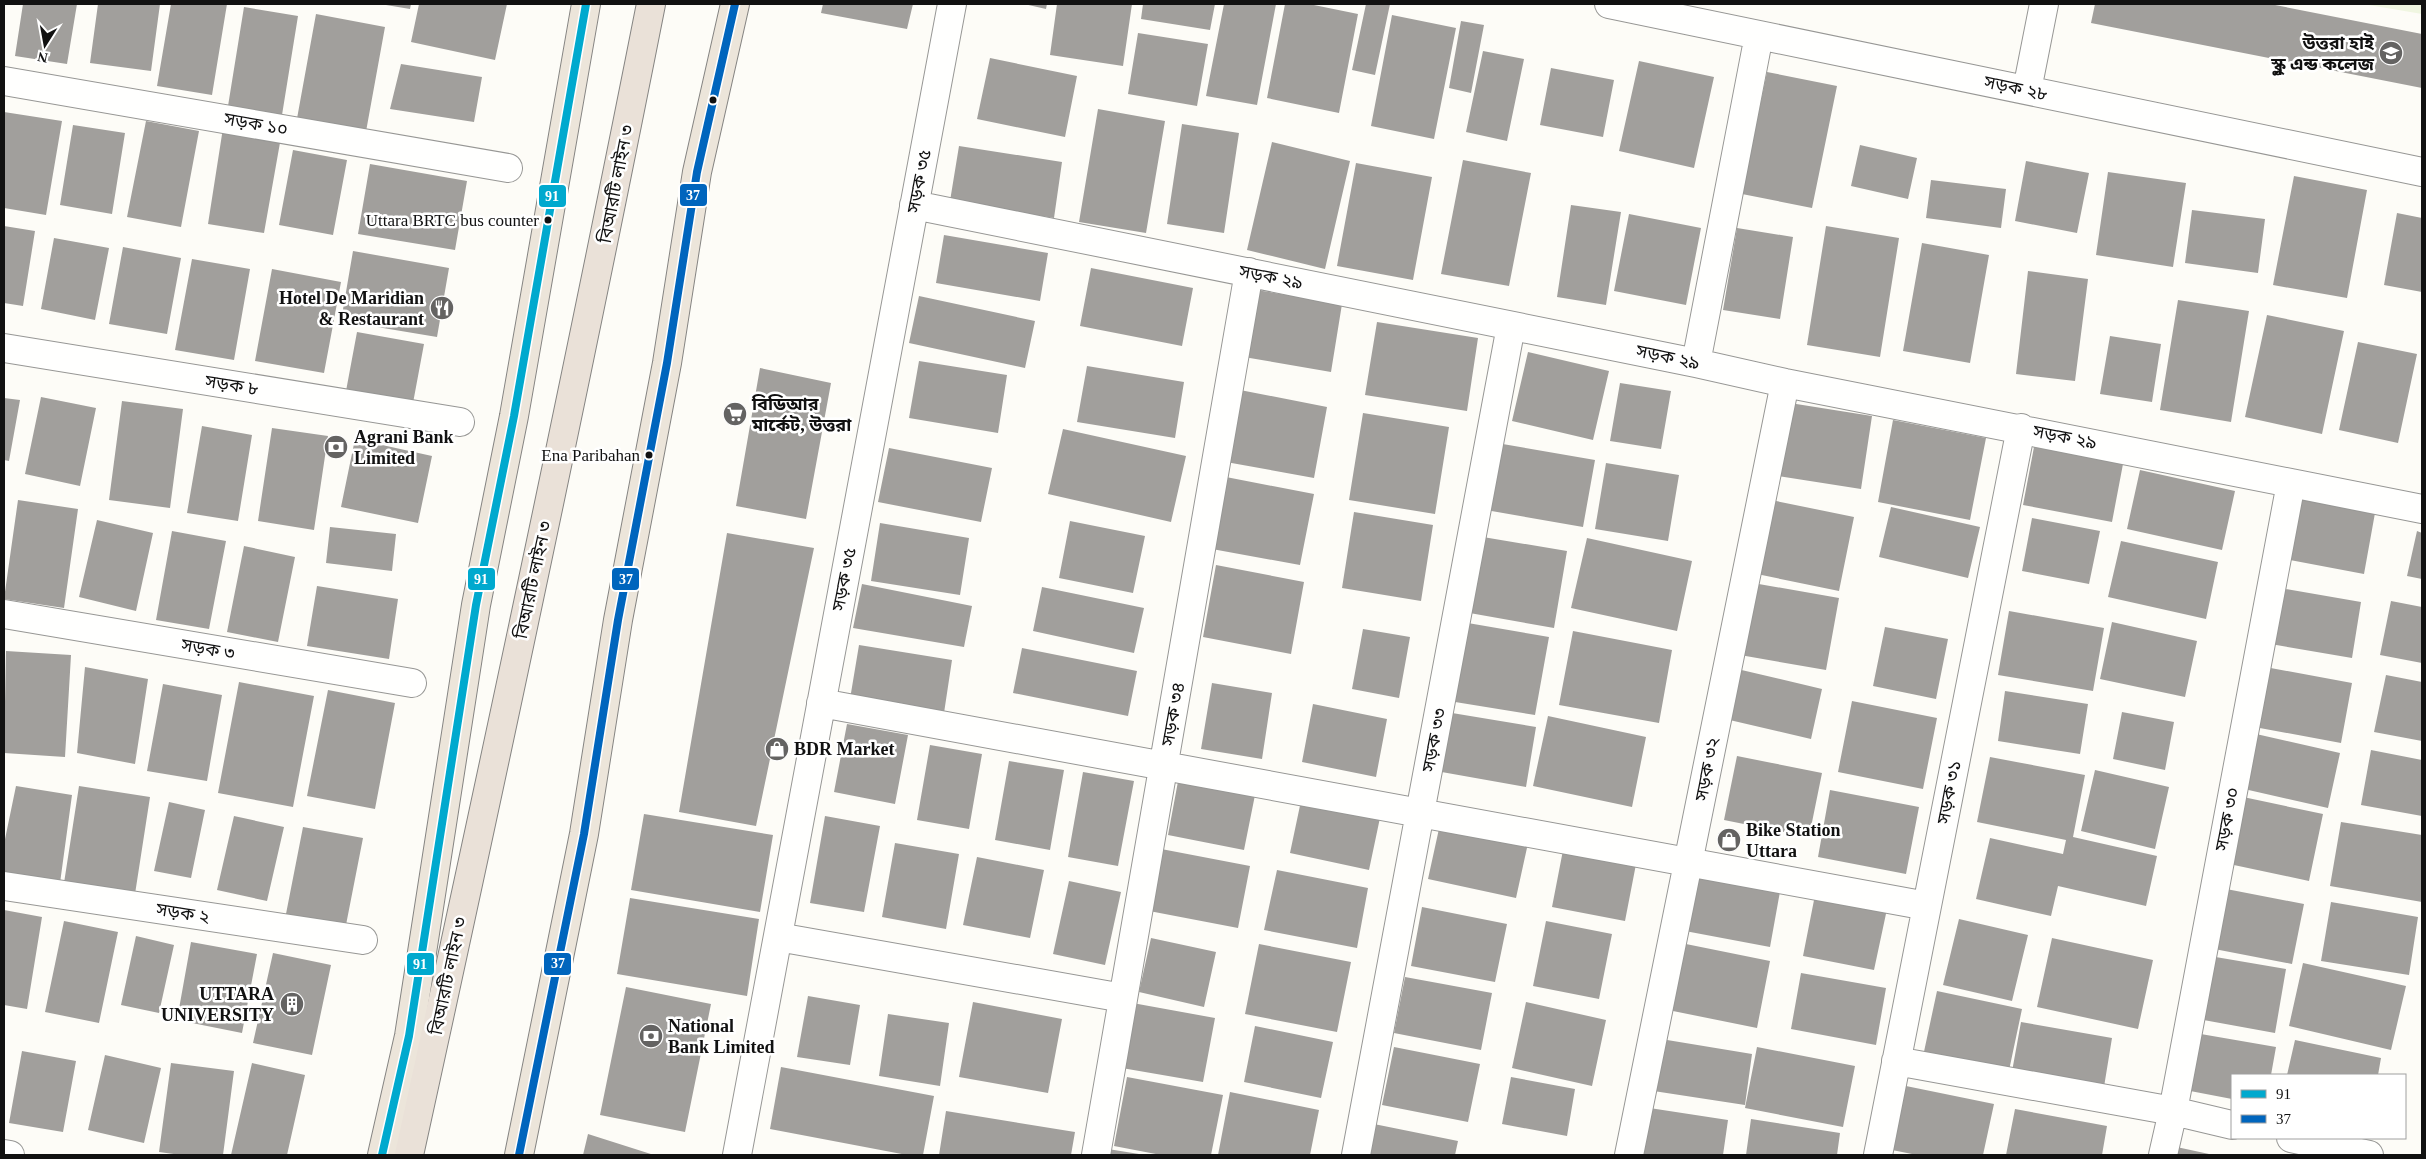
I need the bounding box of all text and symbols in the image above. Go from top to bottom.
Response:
north arrow [20,20,70,70]
place label: উত্তরা হাই স্কুল এন্ড কলেজ [2270,33,2375,76]
school or university icon: উত্তরা হাই স্কুল এন্ড কলেজ [2378,40,2404,66]
text: N [36,49,49,66]
street label: সড়ক ২৮ [1981,71,2050,105]
unlabelled marker [708,95,718,105]
street label: সড়ক ১০ [222,108,289,139]
street label: বিআরটি লাইন ৩ [595,123,637,246]
street label: সড়ক ৩৫ [903,147,935,215]
line badge: 37 [679,183,708,207]
line badge: 91 [538,184,567,208]
text: 37 [686,188,700,203]
text: 91 [545,189,559,204]
place label: Uttara BRTC bus counter [366,211,539,230]
marker: Uttara BRTC bus counter [543,215,553,225]
street label: সড়ক ২৯ [1237,261,1305,293]
place label: Hotel De Maridian & Restaurant [279,288,424,329]
restaurant icon: Hotel De Maridian & Restaurant [429,295,455,321]
street label: সড়ক ২৯ [1633,340,1702,373]
street label: সড়ক ৮ [203,371,260,399]
place label: বিডিআর মার্কেট, উত্তরা [751,394,852,435]
supermarket icon: বিডিআর মার্কেট, উত্তরা [722,401,748,427]
street label: সড়ক ২৯ [2031,421,2099,453]
place label: Agrani Bank Limited [354,427,454,468]
bank icon: Agrani Bank Limited [323,434,349,460]
place label: Ena Paribahan [541,446,640,465]
marker: Ena Paribahan [644,450,654,460]
street label: বিআরটি লাইন ৩ [511,519,555,642]
street label: সড়ক ৩৫ [828,545,860,613]
line badge: 91 [467,567,496,591]
line badge: 37 [611,567,640,591]
text: 91 [474,572,488,587]
text: 37 [619,572,633,587]
street label: সড়ক ৩ [179,634,237,664]
street label: সড়ক ৩৪ [1157,681,1188,748]
street label: সড়ক ৩৩ [1418,706,1450,774]
street label: সড়ক ৩২ [1691,735,1723,803]
shop icon: BDR Market [764,736,790,762]
place label: BDR Market [794,739,894,759]
street label: সড়ক ৩১ [1933,758,1965,826]
street label: সড়ক ৩০ [2211,785,2243,853]
place label: Bike Station Uttara [1746,820,1841,861]
shop icon: Bike Station Uttara [1716,827,1742,853]
street label: সড়ক ২ [154,899,211,927]
street label: বিআরটি লাইন ৩ [426,915,470,1038]
line badge: 91 [406,952,435,976]
line badge: 37 [543,952,572,976]
text: 37 [551,956,565,971]
text: 91 [413,957,427,972]
place label: UTTARA UNIVERSITY [161,984,274,1025]
building icon: UTTARA UNIVERSITY [279,991,305,1017]
place label: National Bank Limited [668,1016,775,1057]
bank icon: National Bank Limited [638,1023,664,1049]
legend [2231,1074,2406,1139]
text: 91 [2276,1086,2291,1102]
text: 37 [2276,1111,2292,1127]

